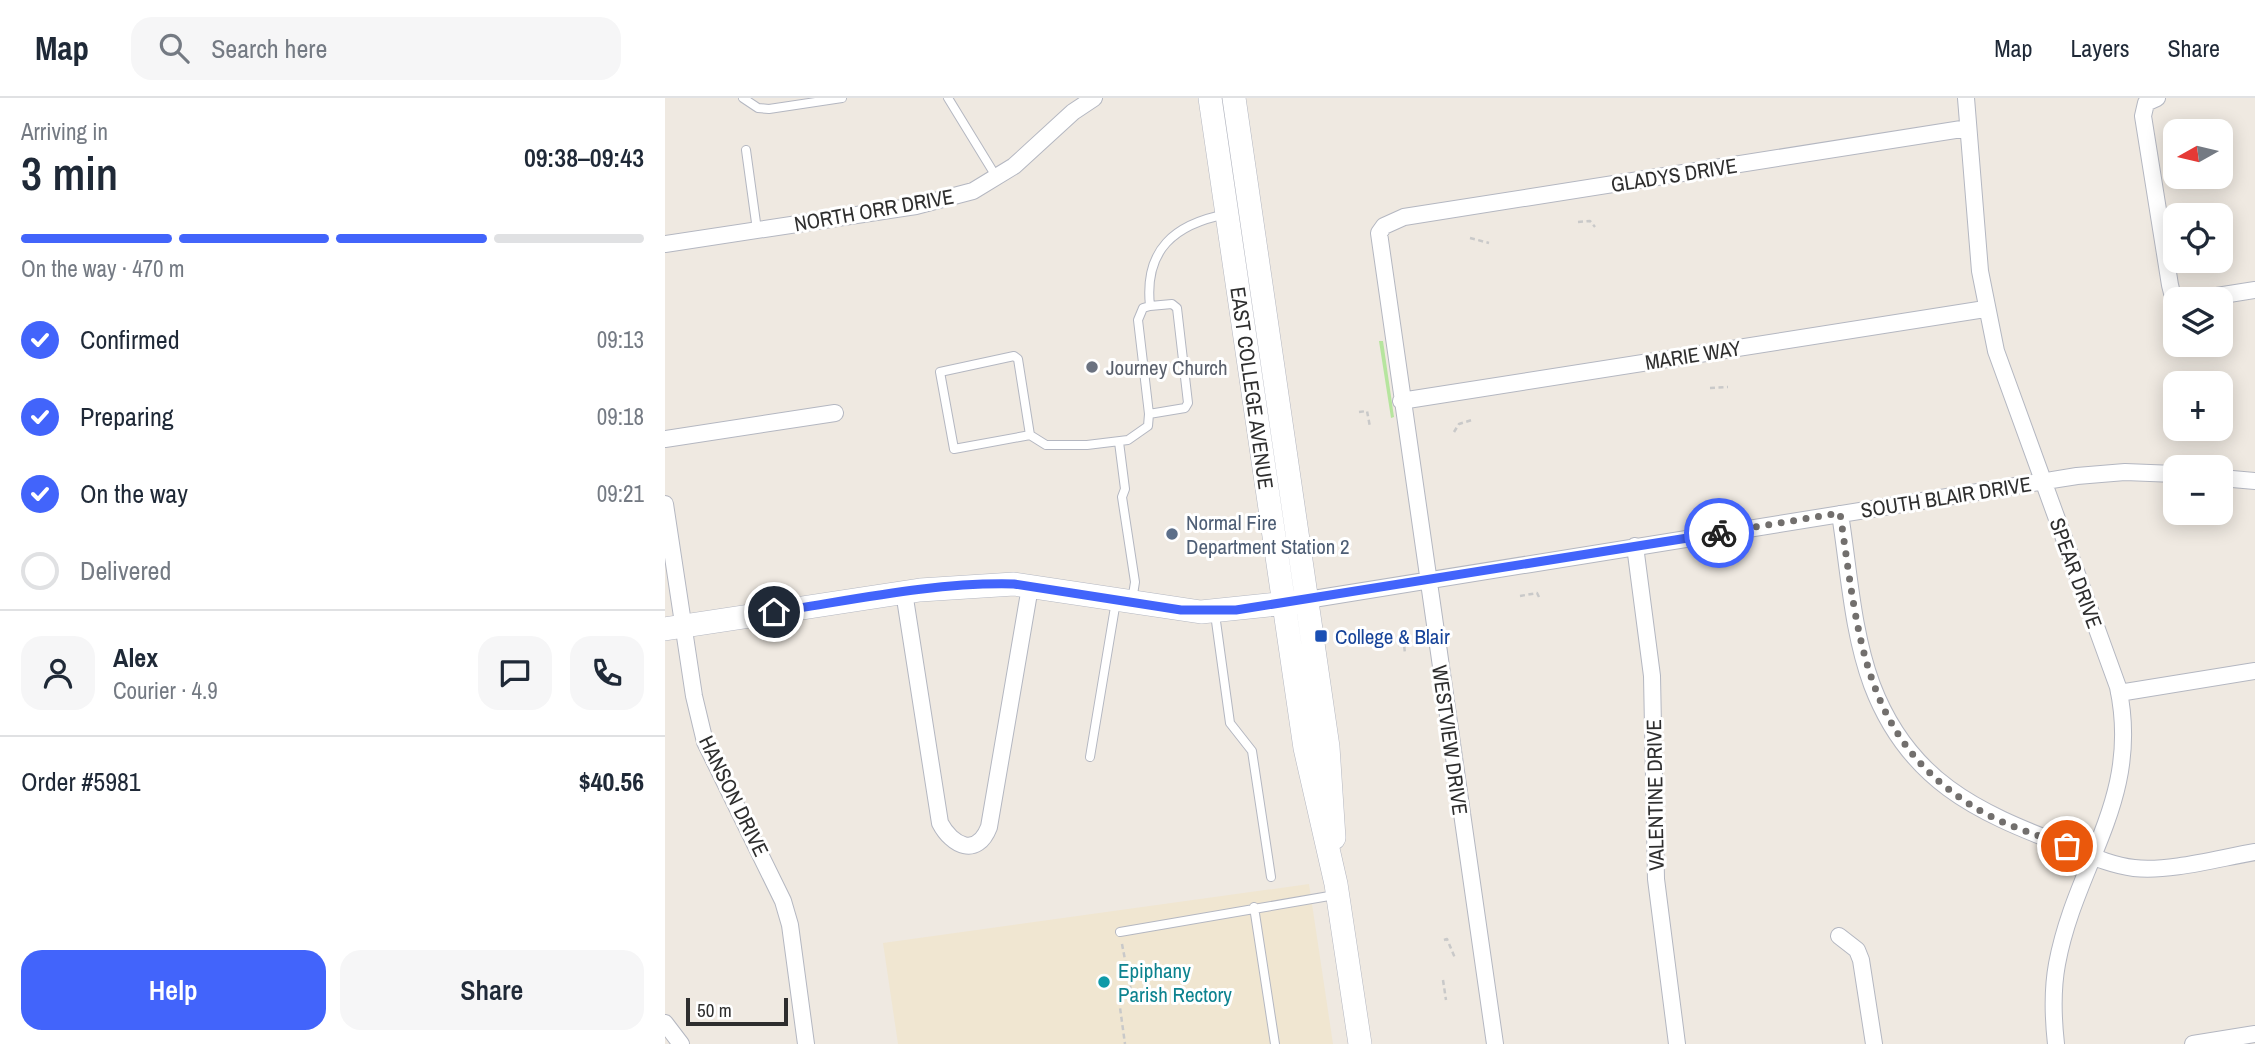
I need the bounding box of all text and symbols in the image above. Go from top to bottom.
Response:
search box [131,17,621,80]
text: Map [35,26,89,70]
icon: search [155,29,193,67]
text: Search here [211,31,327,66]
text: Map [1994,32,2032,64]
text: Layers [2070,32,2129,64]
text: Share [2167,32,2220,64]
text: Arriving in [21,116,108,147]
north arrow [2163,119,2233,189]
map controls [2163,119,2233,525]
text: 09:38–09:43 [524,140,644,175]
text: 3 min [21,142,118,204]
street label: GLADYS DRIVE [1609,151,1739,199]
street label: NORTH ORR DRIVE [792,182,956,238]
button: locate [2163,203,2233,273]
text: On the way · 470 m [21,253,185,284]
street label: EAST COLLEGE AVENUE [1223,285,1281,491]
button: layers [2163,287,2233,357]
icon: check [21,321,59,359]
text: Confirmed [80,322,180,357]
text: 09:13 [597,324,644,355]
street label: MARIE WAY [1643,333,1744,377]
place label: Journey Church [1106,353,1228,382]
marker: Journey Church [1084,359,1100,375]
button: + [2163,371,2233,441]
icon: check [21,398,59,436]
text: Preparing [80,399,174,434]
text: 09:18 [597,401,644,432]
button: − [2163,455,2233,525]
street label: SOUTH BLAIR DRIVE [1859,469,2033,525]
icon: check [21,475,59,513]
text: On the way [80,476,188,511]
text: 09:21 [597,478,644,509]
courier [1684,498,1754,568]
place label: Normal Fire Department Station 2 [1186,508,1350,561]
icon: bike [1700,514,1738,552]
street label: SPEAR DRIVE [2043,514,2109,632]
marker: Normal Fire Department Station 2 [1164,526,1180,542]
text: Delivered [80,553,171,588]
pin [744,582,804,642]
icon: home [755,593,793,631]
place label: College & Blair [1335,622,1450,651]
marker: College & Blair [1313,628,1329,644]
button: person [21,636,95,710]
button: chat [478,636,552,710]
button: phone [570,636,644,710]
text: Alex [113,640,158,675]
street label: WESTVIEW DRIVE [1425,663,1475,817]
text: Courier · 4.9 [113,675,218,706]
street label: VALENTINE DRIVE [1639,719,1671,871]
street label: HANSON DRIVE [692,731,776,861]
text: Order #5981 [21,764,141,799]
text: $40.56 [579,764,644,799]
pin [2037,816,2097,876]
icon: bag [2048,827,2086,865]
button: Help [21,950,326,1030]
button: Share [340,950,644,1030]
place label: Epiphany Parish Rectory [1118,956,1232,1009]
marker: Epiphany Parish Rectory [1096,974,1112,990]
scale bar [686,995,787,1027]
text: 50 m [697,997,732,1023]

